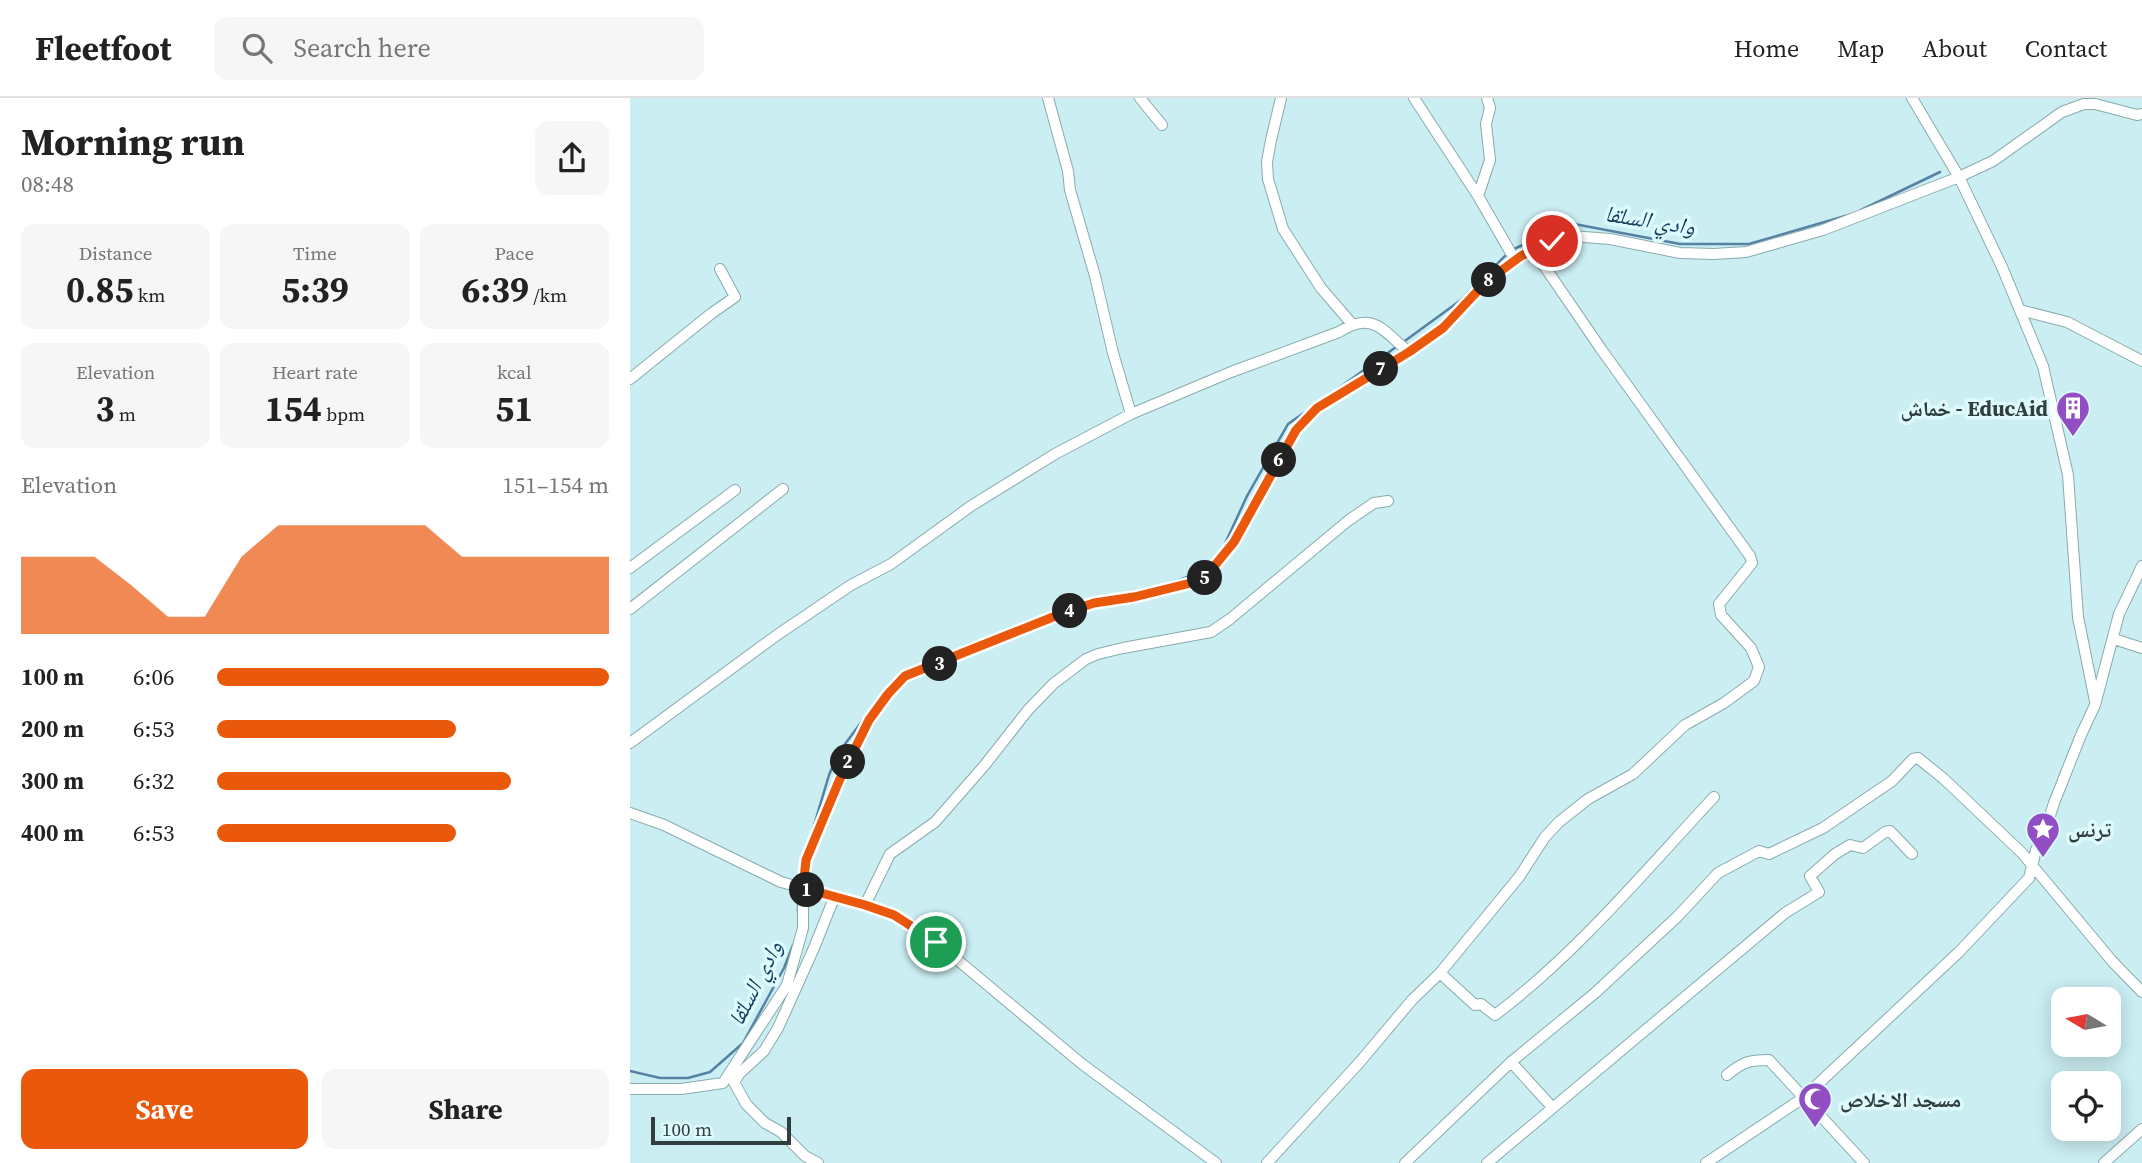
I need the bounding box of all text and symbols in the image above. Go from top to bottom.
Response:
search box [214,17,704,80]
text: Fleetfoot [35,26,172,71]
icon: search [238,29,276,67]
text: Search here [294,30,431,66]
text: Home [1734,32,1799,65]
text: Map [1837,32,1884,65]
text: About [1922,32,1987,65]
text: Contact [2025,32,2107,65]
text: Morning run [21,116,245,168]
button: share [535,121,609,195]
text: 08:48 [21,168,74,200]
water label: وادي السلقا [1602,197,1698,246]
pin [1522,211,1582,271]
icon: check [1533,222,1571,260]
text: Distance [79,240,152,266]
text: Time [293,240,337,266]
text: Pace [494,240,534,266]
pin: 8 [1472,262,1506,298]
text: 0.85 [66,266,133,314]
text: 5:39 [281,266,349,314]
text: 6:39 [462,266,529,314]
text: 8 [1483,266,1494,292]
text: km [133,282,165,308]
text: /km [529,282,567,308]
pin: 7 [1364,352,1398,386]
text: 7 [1375,355,1386,381]
text: Elevation [76,359,155,385]
text: Heart rate [272,359,358,385]
text: kcal [497,359,532,385]
text: 3 [95,385,114,433]
text: 154 [265,385,322,433]
text: 51 [495,385,533,433]
building icon: خماش - EducAid [2054,389,2092,438]
place label: خماش - EducAid [1900,394,2049,423]
text: m [114,401,136,427]
text: bpm [322,401,365,427]
pin: 6 [1262,442,1296,478]
text: 6 [1273,446,1284,472]
text: Elevation [21,469,117,501]
text: 151–154 m [502,469,609,501]
pin: 5 [1188,560,1222,596]
text: 5 [1199,564,1210,590]
pin: 4 [1052,594,1088,628]
text: 4 [1064,597,1075,623]
pin: 3 [922,646,958,682]
text: 3 [934,650,945,676]
text: 100 m [21,661,84,693]
text: 6:06 [133,661,174,693]
text: 200 m [21,713,84,745]
text: 6:53 [133,713,174,745]
pin: 2 [830,744,865,780]
text: 2 [842,748,853,774]
text: 300 m [21,765,84,797]
text: 6:32 [133,765,174,797]
place icon: ترنس [2024,810,2062,859]
place label: ترنس [2068,815,2111,844]
text: 400 m [21,817,84,849]
text: 6:53 [133,817,174,849]
pin: 1 [790,872,824,908]
text: 1 [801,876,812,902]
pin [906,912,966,972]
icon: arrive [917,923,955,961]
water label: وادي السلقا [720,935,793,1032]
north arrow [2051,987,2121,1057]
map controls [2051,987,2121,1141]
button: Save [21,1069,308,1149]
button: Share [322,1069,609,1149]
button: locate [2051,1071,2121,1141]
mosque icon: مسجد الاخلاص [1796,1080,1834,1129]
place label: مسجد الاخلاص [1840,1085,1961,1114]
scale bar [651,1114,791,1146]
text: 100 m [662,1116,712,1142]

